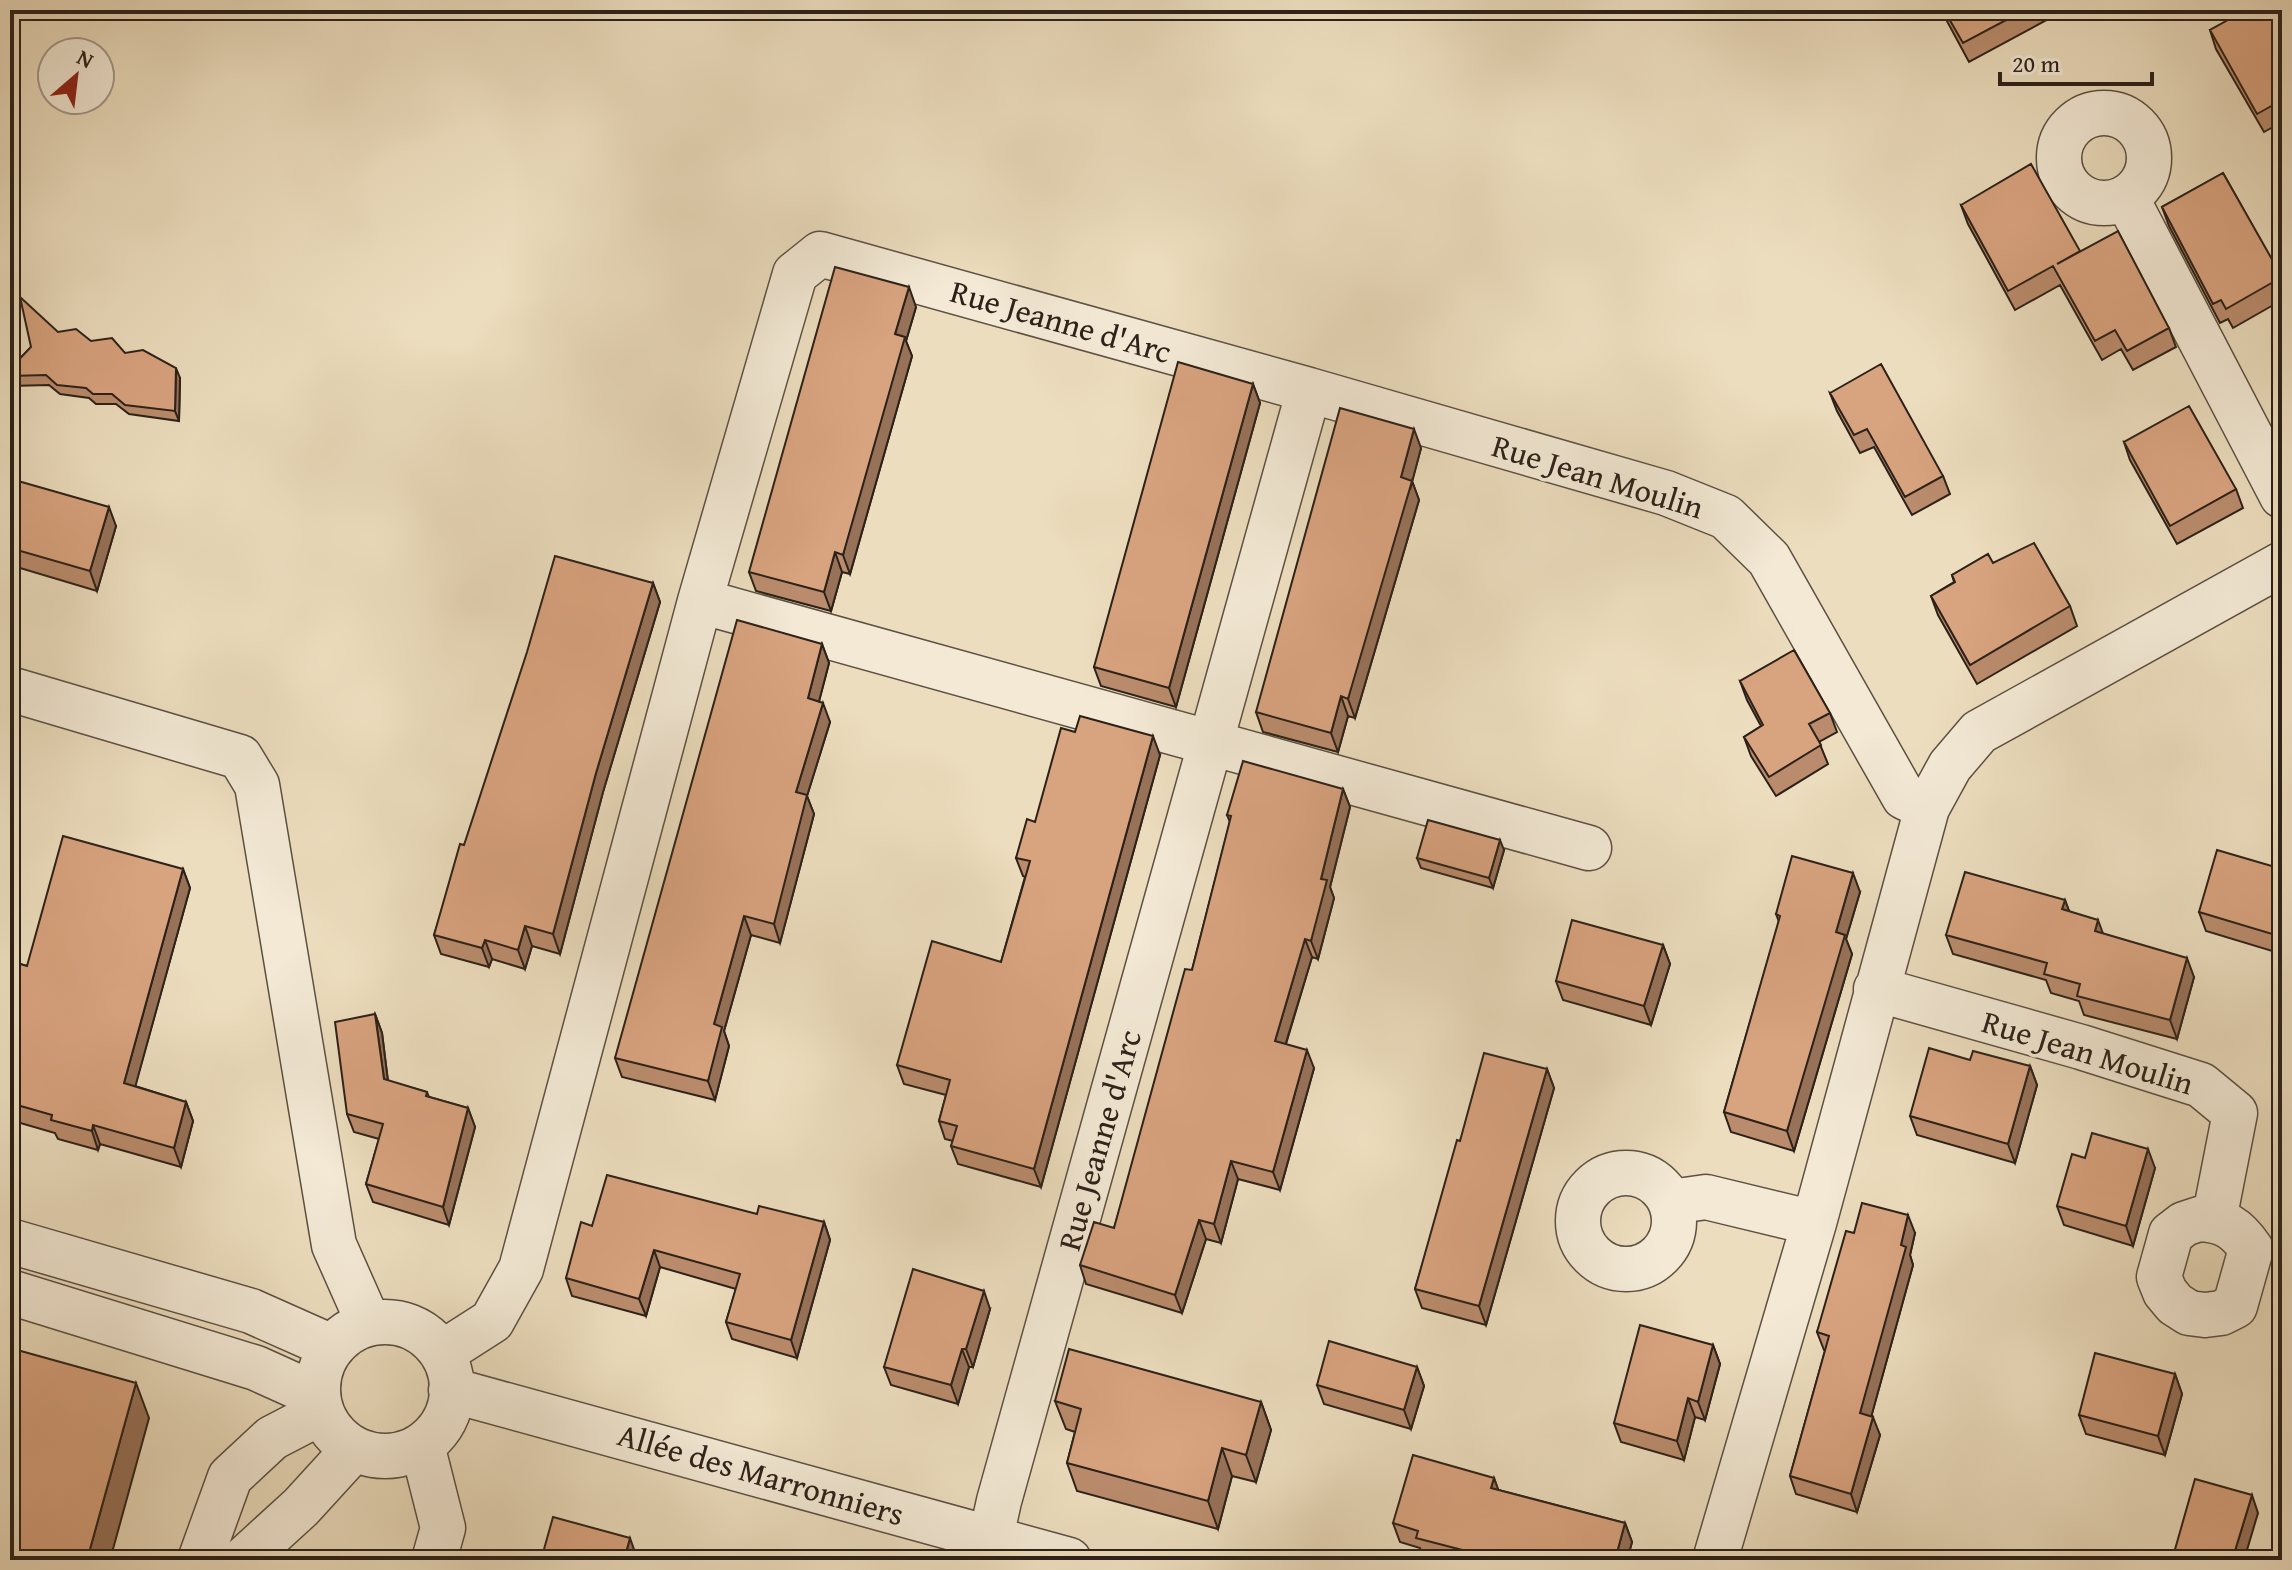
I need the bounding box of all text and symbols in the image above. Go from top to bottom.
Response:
north arrow [36,36,116,116]
scale bar [2000,36,2152,86]
text: N [71,41,100,76]
text: 20 m [2012,46,2060,81]
street label: Rue Jeanne d'Arc [945,267,1177,375]
street label: Rue Jean Moulin [1486,422,1710,530]
street label: Rue Jean Moulin [1976,998,2200,1106]
street label: Rue Jeanne d'Arc [1045,1024,1153,1256]
street label: Allée des Marronniers [612,1411,910,1537]

